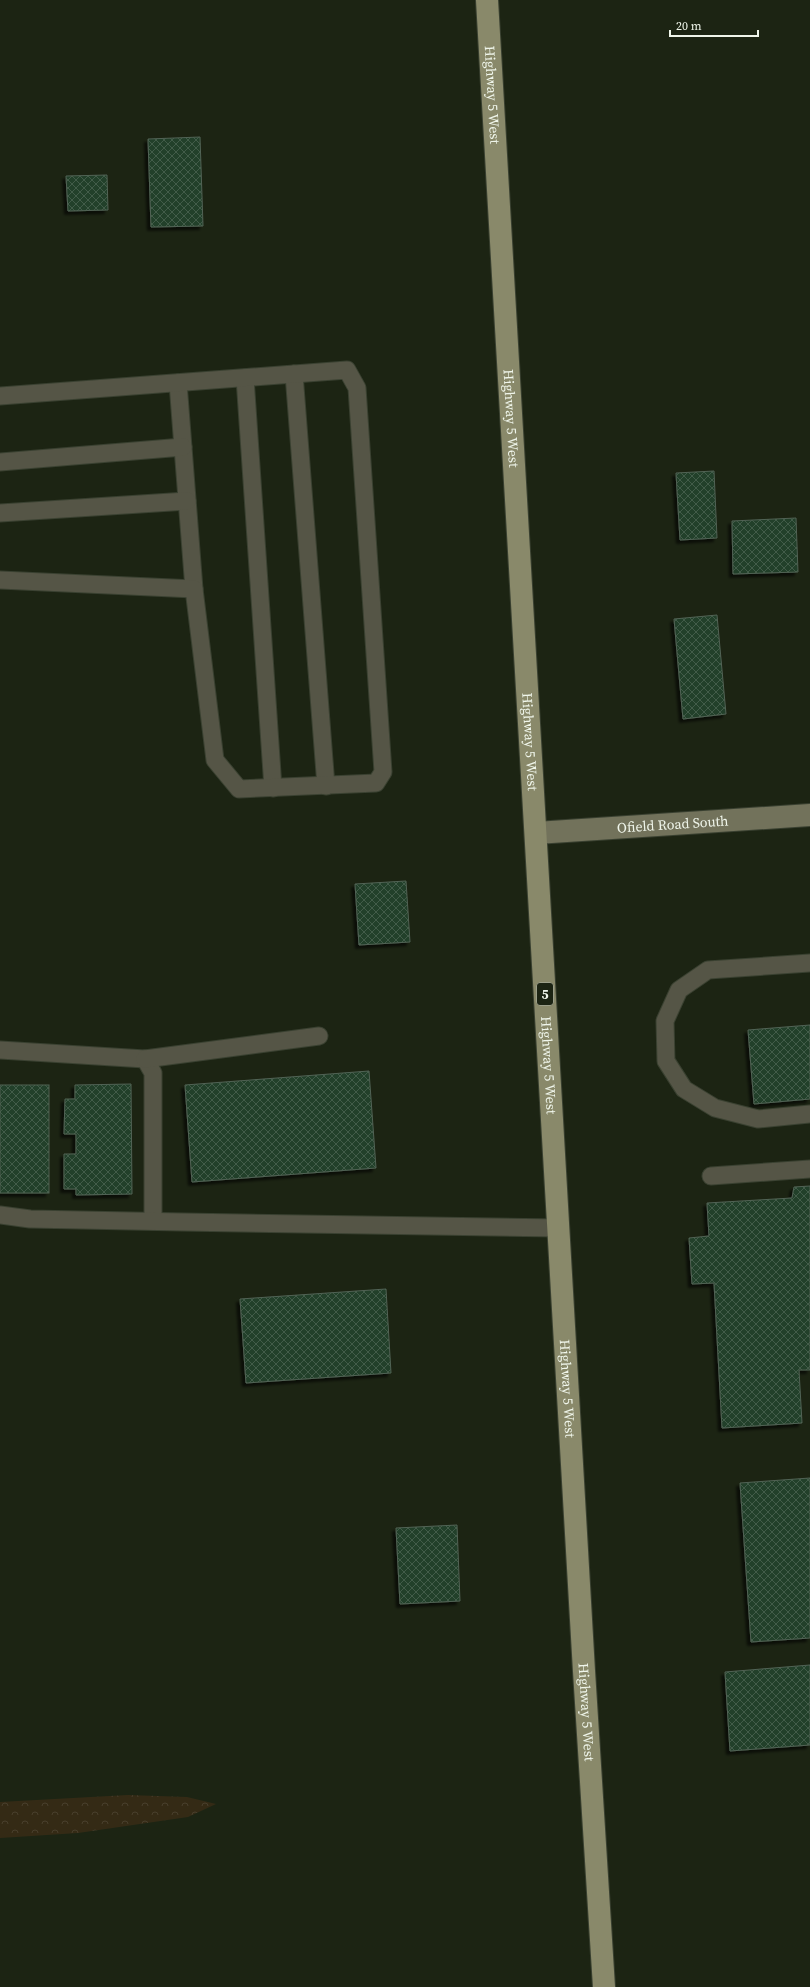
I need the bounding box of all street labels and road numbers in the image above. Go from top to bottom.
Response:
street label: Highway 5 West [480,45,505,145]
street label: Highway 5 West [498,369,524,468]
street label: Highway 5 West [517,692,543,792]
street label: Ofield Road South [616,810,729,838]
road number: 5 [537,983,553,1005]
street label: Highway 5 West [536,1016,562,1115]
street label: Highway 5 West [555,1339,580,1439]
street label: Highway 5 West [574,1662,600,1762]

